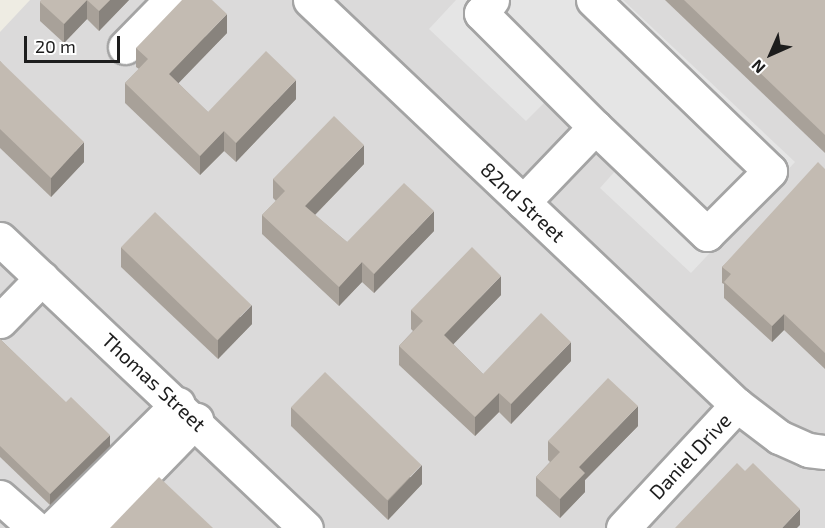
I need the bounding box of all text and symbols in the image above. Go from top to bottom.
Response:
scale bar [27,24,123,62]
north arrow [741,24,801,84]
text: 20 m [35,35,76,57]
text: N [747,56,769,78]
street label: 82nd Street [476,157,570,247]
street label: Thomas Street [97,328,211,436]
street label: Daniel Drive [644,408,736,504]

